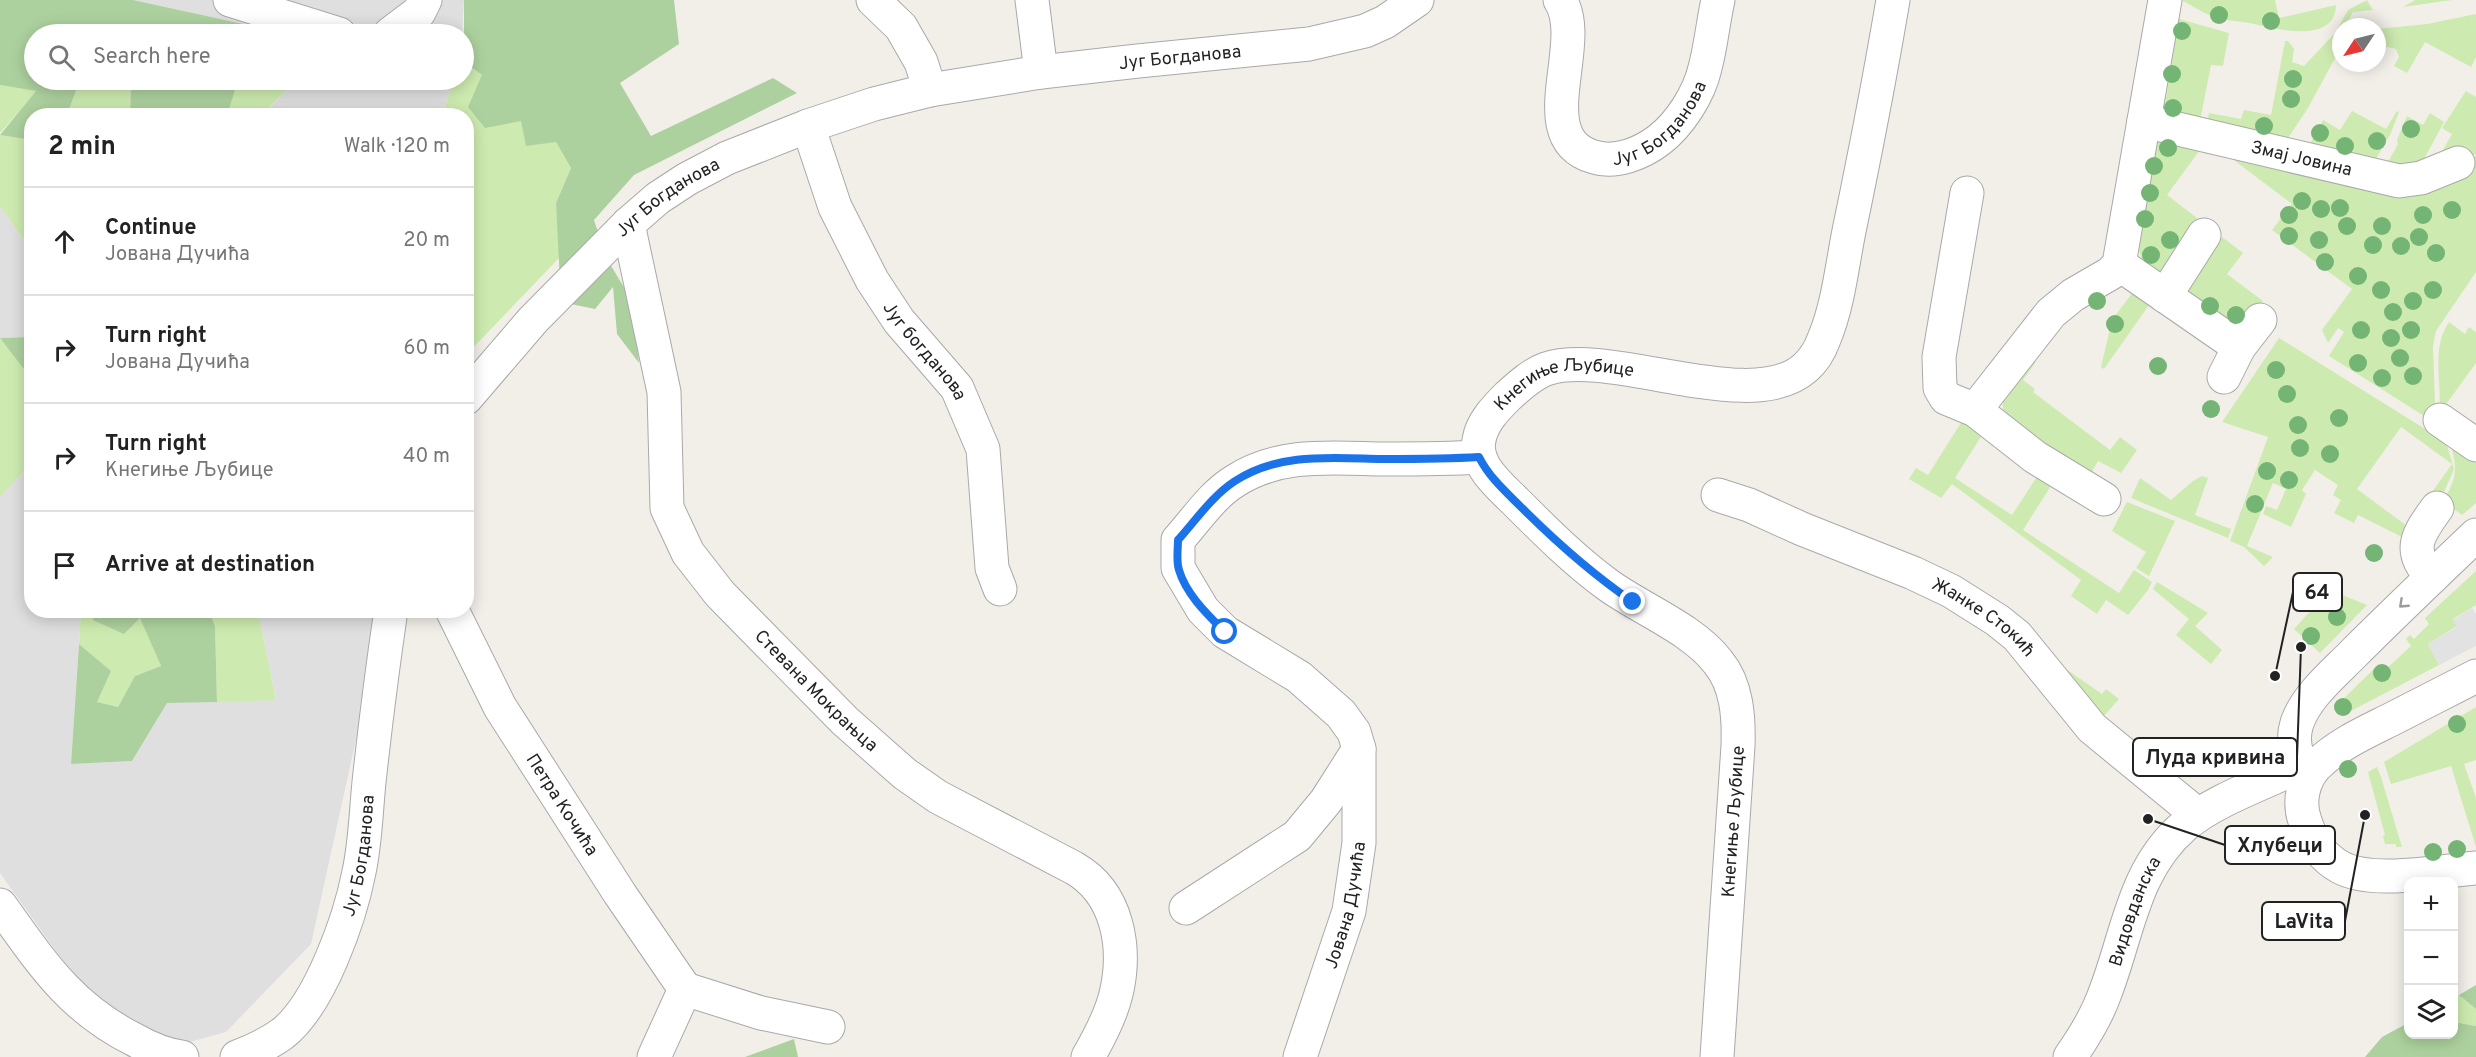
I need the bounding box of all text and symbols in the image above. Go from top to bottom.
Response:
north arrow [2332,18,2386,72]
search box [24,24,474,90]
icon: search [45,41,78,74]
street label: Југ Богданова [1118,41,1242,76]
text: Search here [93,44,211,71]
street label: Југ Богданова [1611,78,1713,172]
text: 2 min [48,131,116,164]
text: Walk · 120 m [344,134,450,160]
street label: Змај Јовина [2248,137,2354,183]
street label: Југ Богданова [611,154,724,243]
text: Continue [105,215,196,242]
icon: ahead [48,225,81,258]
text: 20 m [403,228,450,254]
text: Јована Дучића [105,242,250,268]
street label: Југ богданова [877,298,971,404]
text: Turn right [105,323,207,350]
icon: right [48,333,81,366]
text: 60 m [404,336,450,362]
text: Јована Дучића [105,350,250,376]
street label: Кнегиње Љубице [1490,354,1636,416]
text: Turn right [105,431,207,458]
icon: right [48,441,81,474]
text: 40 m [403,444,450,470]
text: Кнегиње Љубице [105,458,274,484]
icon: arrive [48,549,81,582]
text: Arrive at destination [105,552,315,579]
callout: 64 [2293,573,2342,611]
street label: Жанке Стокић [1928,574,2039,662]
text: 64 [2304,581,2330,607]
route end [1619,588,1645,614]
one-way arrow [2399,597,2410,608]
route start [1211,618,1237,644]
street label: Стевана Мокрањца [749,626,882,758]
callout: Луда кривина [2133,738,2297,776]
street label: Кнегиње Љубице [1718,745,1751,898]
text: Луда кривина [2145,746,2285,772]
street label: Петра Кочића [520,750,603,861]
street label: Југ Богданова [338,794,381,920]
callout: Хлубеци [2225,826,2335,864]
text: Хлубеци [2237,834,2323,860]
street label: Јована Дучића [1320,840,1372,972]
street label: Видовданска [2105,853,2167,970]
map controls [2404,877,2458,1039]
button: + [2404,877,2458,931]
callout: LaVita [2262,902,2345,940]
text: LaVita [2274,910,2334,936]
button: − [2404,931,2458,985]
button: layers [2404,985,2458,1039]

